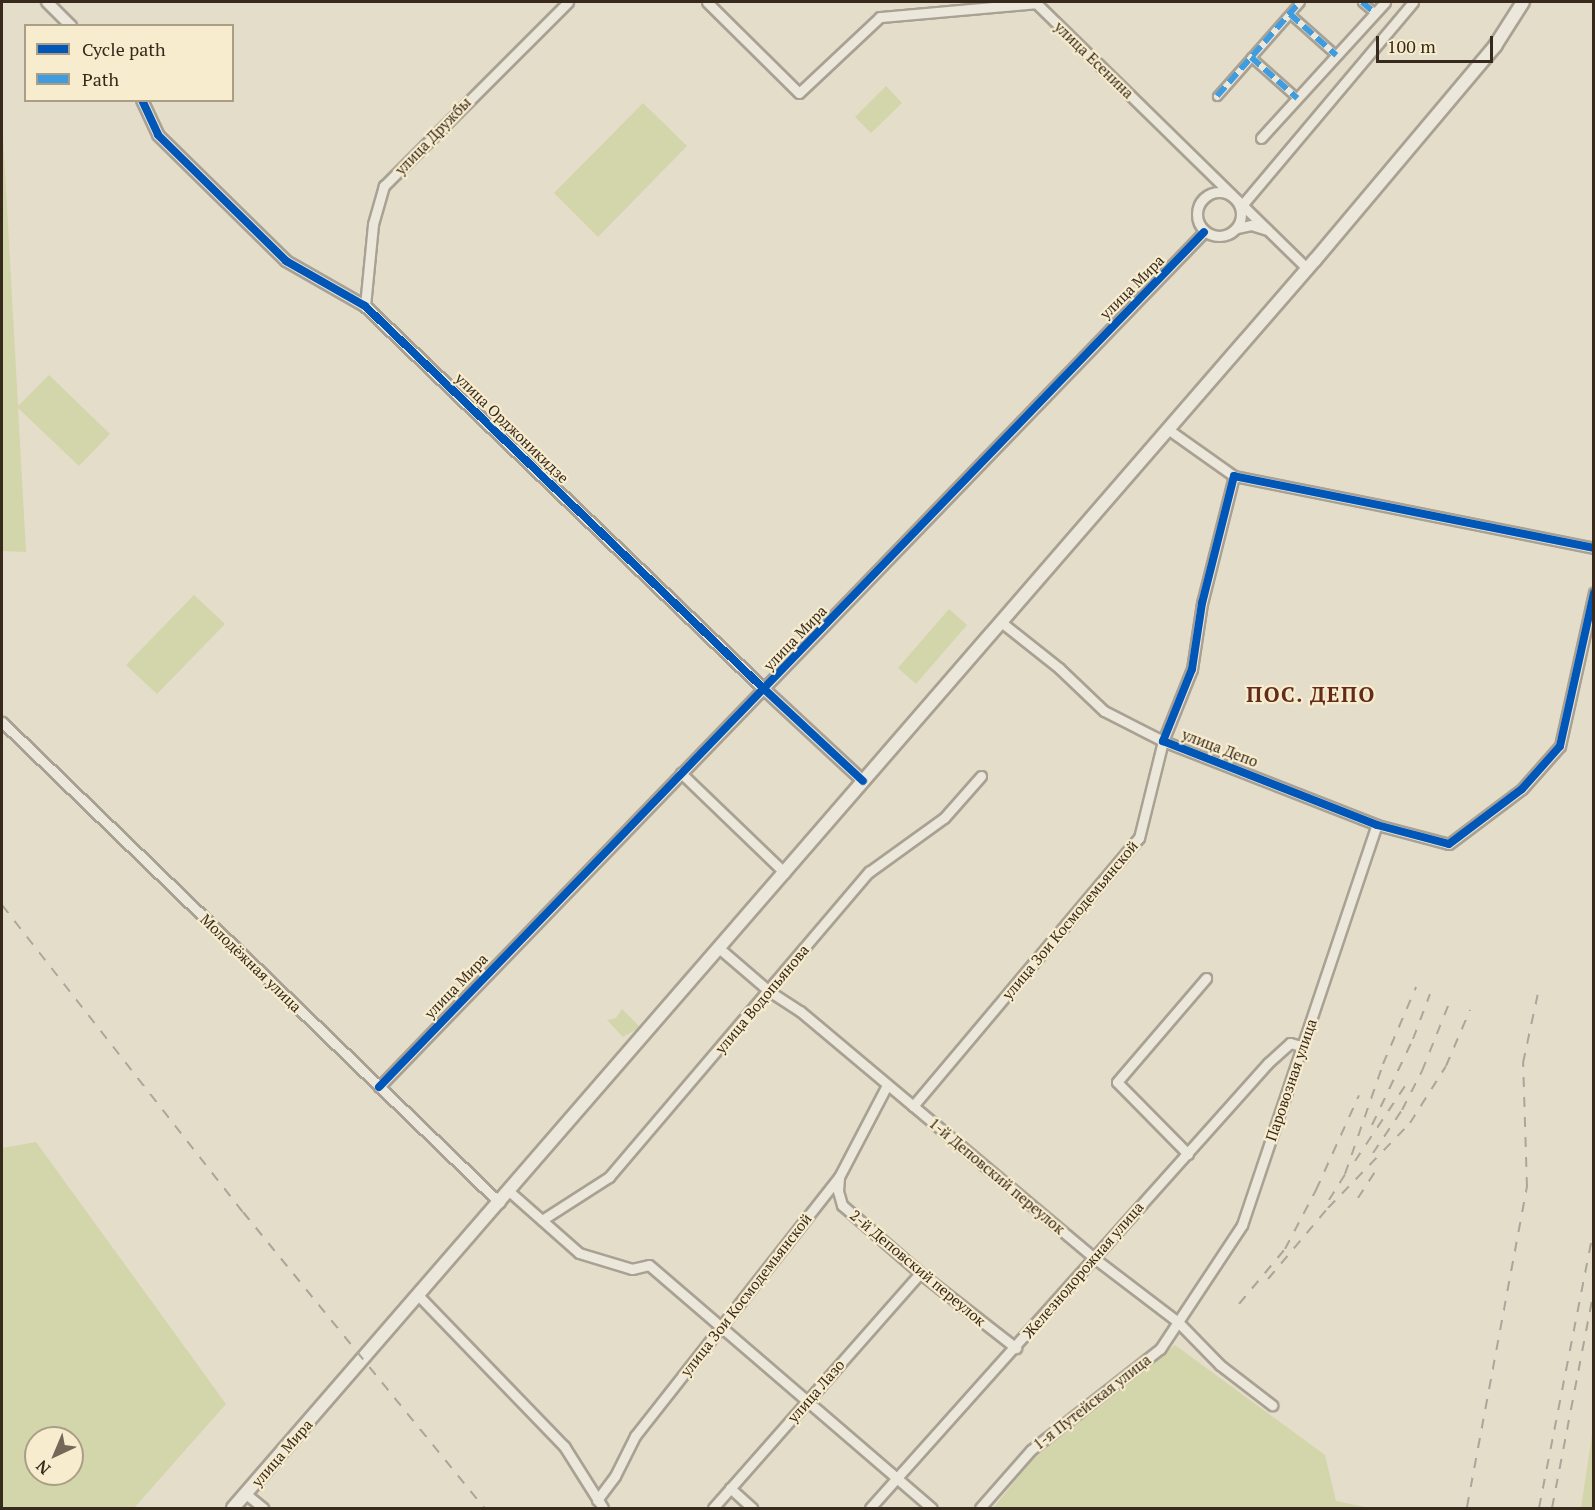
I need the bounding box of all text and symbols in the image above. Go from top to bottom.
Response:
street label: улица Есенина [1051,18,1137,102]
legend [24,24,234,102]
scale bar [1379,24,1496,62]
text: 100 m [1387,34,1436,58]
text: Cycle path [82,37,166,61]
text: Path [82,67,119,91]
street label: улица Дружбы [391,93,475,179]
street label: улица Мира [1096,251,1168,323]
street label: улица Орджоникидзе [452,369,572,487]
street label: улица Мира [760,602,830,674]
district label: ПОС. ДЕПО [1246,681,1376,707]
street label: улица Депо [1179,725,1261,771]
street label: улица Зои Космодемьянской [998,837,1142,1003]
street label: Молодёжная улица [197,910,305,1016]
street label: улица Водопьянова [711,941,813,1057]
street label: улица Мира [421,950,491,1022]
street label: Паровозная улица [1262,1016,1320,1144]
street label: 1-й Деповский переулок [926,1114,1068,1238]
street label: Железнодорожная улица [1019,1198,1147,1342]
street label: 2-й Деповский переулок [847,1206,989,1330]
street label: улица Зои Космодемьянской [677,1210,815,1380]
street label: 1-я Путейская улица [1030,1351,1154,1453]
street label: улица Лазо [784,1356,848,1426]
street label: улица Мира [248,1416,316,1490]
north arrow [24,1426,84,1486]
text: N [31,1455,55,1480]

